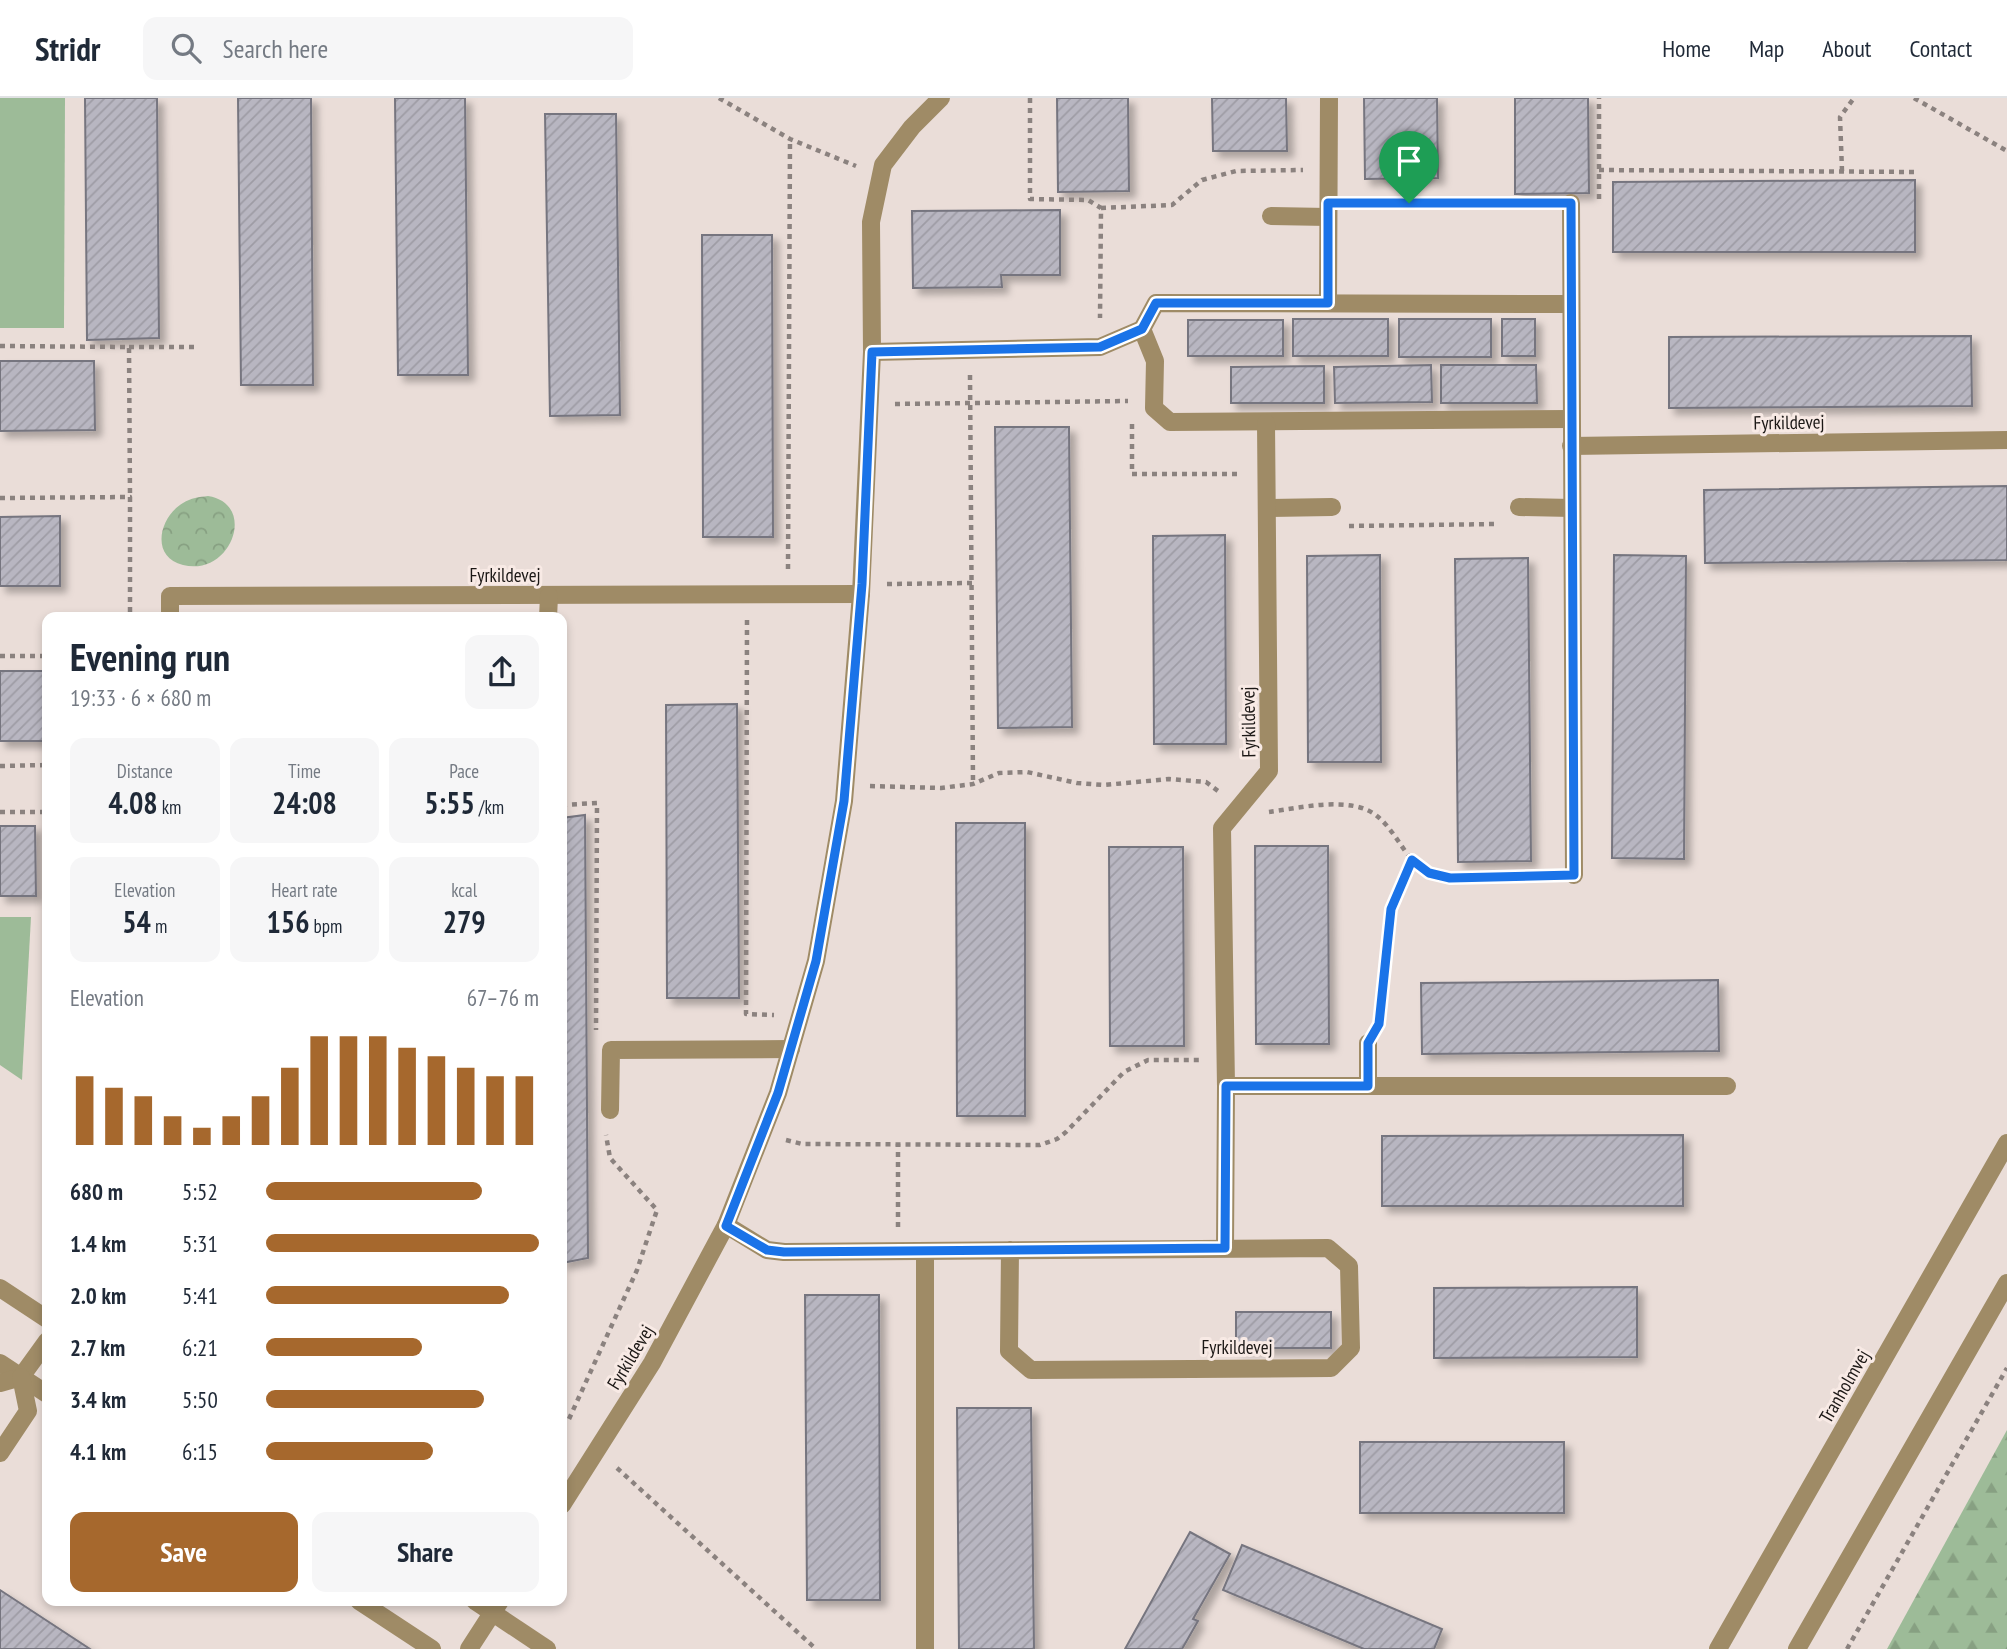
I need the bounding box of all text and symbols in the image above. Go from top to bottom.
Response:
search box [143,17,633,80]
text: Stridr [35,27,101,70]
icon: search [167,29,205,67]
text: Search here [223,32,328,65]
text: Home [1662,33,1711,64]
text: Map [1749,33,1784,64]
text: About [1822,33,1871,64]
text: Contact [1909,33,1972,64]
pin [1379,131,1439,203]
icon: arrive [1390,142,1428,180]
street label: Fyrkildevej [1753,409,1825,435]
street label: Fyrkildevej [469,563,541,587]
text: Evening run [70,632,230,681]
button: share [465,635,539,709]
text: 19:33 · 6 × 680 m [70,683,211,712]
street label: Fyrkildevej [1235,686,1261,758]
text: Distance [117,759,173,783]
text: Time [288,759,321,783]
text: Pace [449,759,479,783]
text: 4.08 [108,783,158,822]
text: 24:08 [272,783,337,822]
text: 5:55 [424,783,475,822]
text: km [158,795,181,819]
text: /km [475,795,504,819]
text: Elevation [114,878,175,902]
text: Heart rate [271,878,338,902]
text: kcal [451,878,477,902]
text: 54 [122,902,151,941]
text: 156 [267,902,310,941]
text: 279 [443,902,486,941]
text: m [151,914,167,938]
text: bpm [310,914,342,938]
text: Elevation [70,983,144,1012]
text: 67–76 m [467,983,539,1012]
text: 680 m [70,1177,123,1206]
text: 5:52 [182,1177,218,1206]
text: 1.4 km [70,1229,126,1258]
text: 5:31 [182,1229,218,1258]
text: 2.0 km [70,1281,126,1310]
text: 5:41 [182,1281,218,1310]
street label: Fyrkildevej [601,1320,659,1394]
text: 2.7 km [70,1333,125,1362]
text: 6:21 [182,1333,218,1362]
street label: Fyrkildevej [1201,1335,1273,1359]
street label: Tranholmvej [1813,1345,1875,1427]
text: 3.4 km [70,1385,126,1414]
text: 5:50 [182,1385,218,1414]
text: 4.1 km [70,1437,126,1466]
text: 6:15 [182,1437,218,1466]
button: Save [70,1512,298,1592]
button: Share [312,1512,539,1592]

